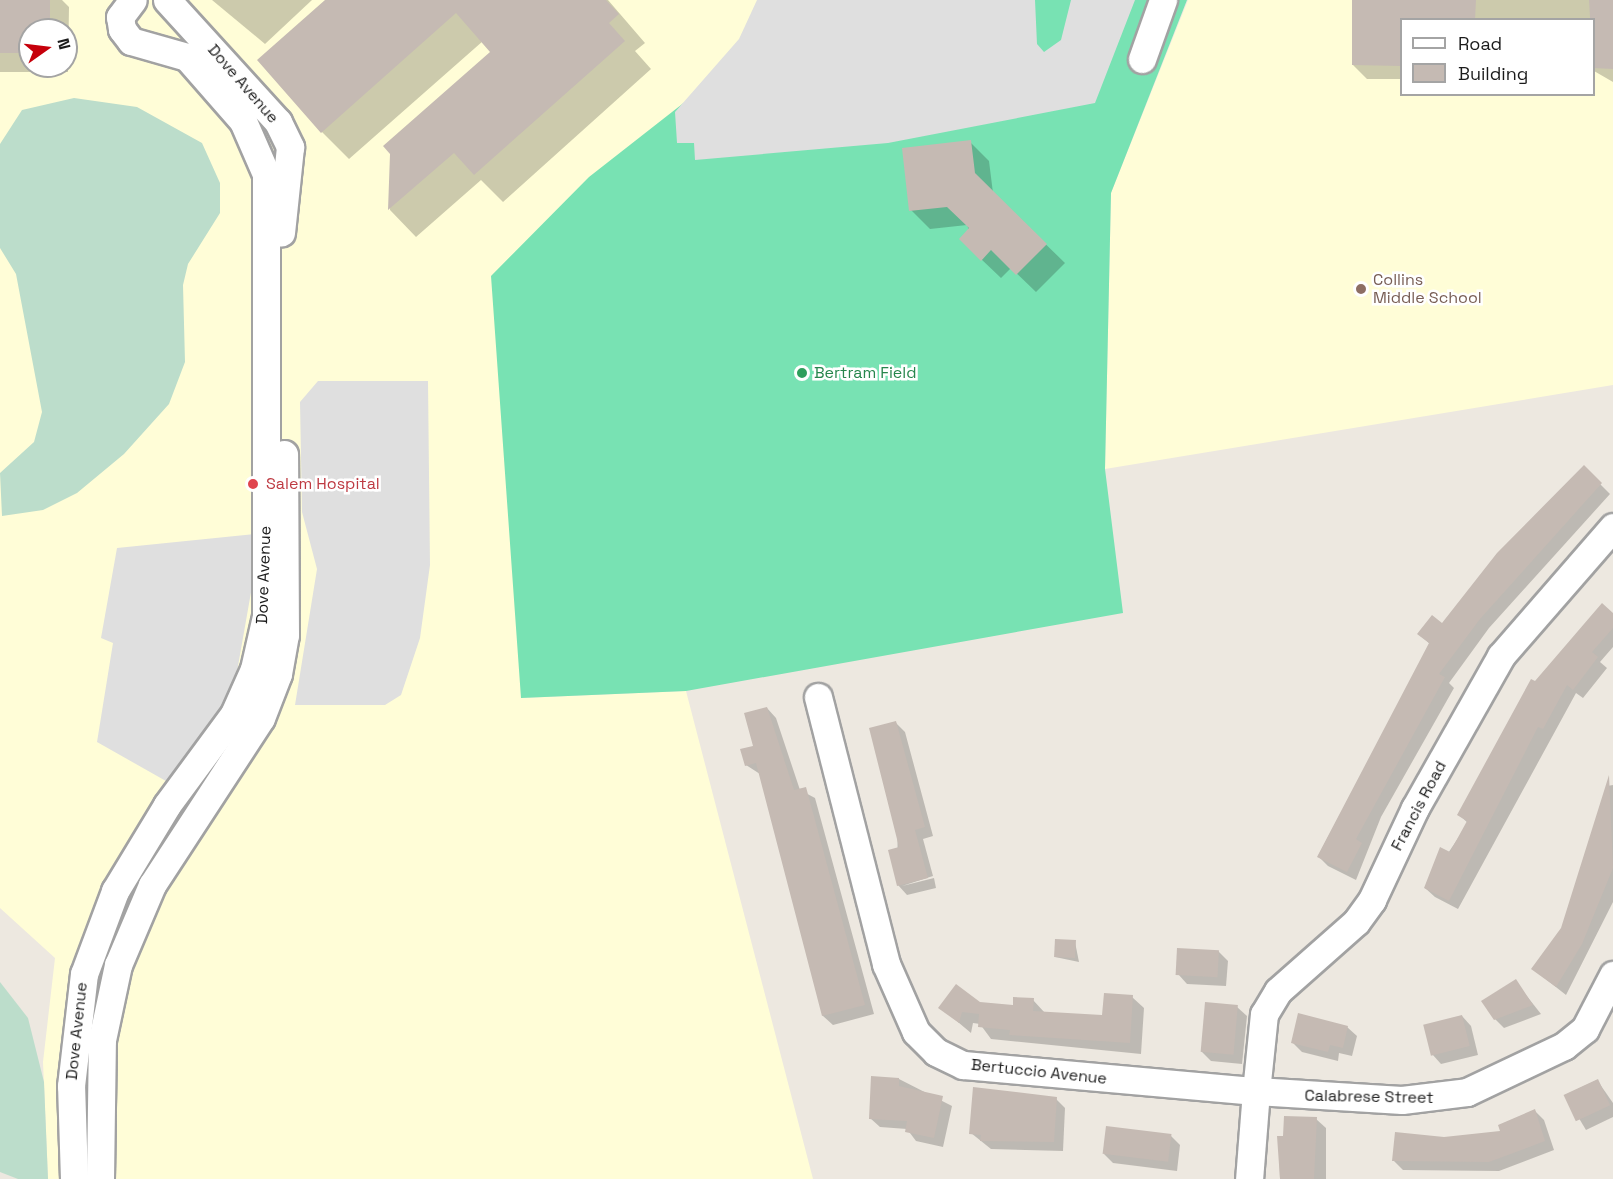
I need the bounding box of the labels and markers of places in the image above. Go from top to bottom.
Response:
place label: Collins Middle School [1373,270,1482,308]
marker: Collins Middle School [1354,282,1368,296]
place label: Bertram Field [814,363,917,383]
marker: Bertram Field [795,366,809,380]
place label: Salem Hospital [266,474,380,494]
marker: Salem Hospital [244,475,262,493]

